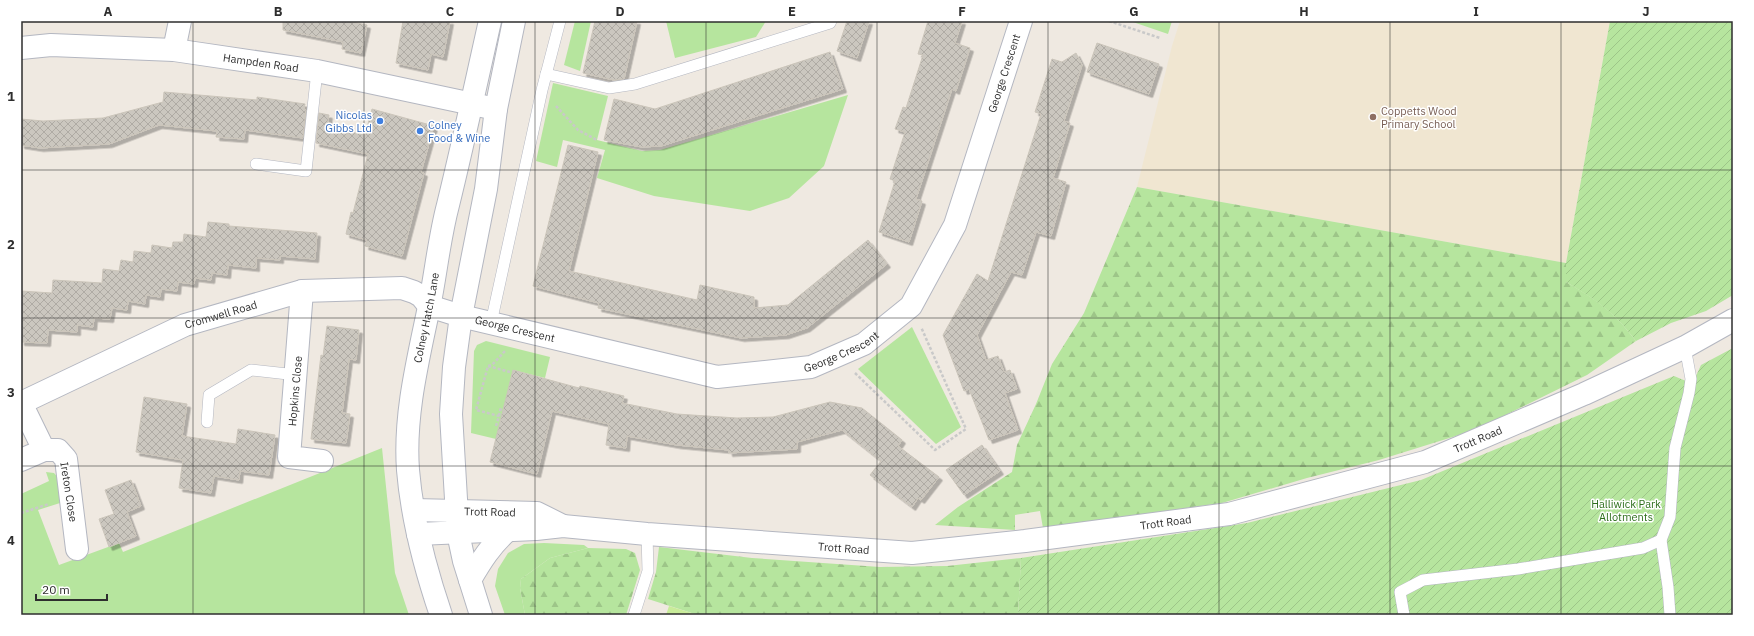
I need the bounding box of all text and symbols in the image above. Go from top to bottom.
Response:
text: A [104,3,113,20]
text: B [274,3,283,20]
text: C [446,3,455,20]
text: D [615,3,625,20]
text: E [788,3,796,20]
text: F [958,3,966,20]
text: G [1129,3,1139,20]
text: H [1299,3,1309,20]
text: I [1473,3,1479,20]
text: J [1642,3,1650,20]
street label: George Crescent [985,32,1023,115]
street label: Hampden Road [222,50,300,75]
text: 1 [7,88,15,105]
place label: Coppetts Wood Primary School [1381,104,1457,131]
place label: Nicolas Gibbs Ltd [325,108,372,135]
marker: Coppetts Wood Primary School [1368,112,1378,122]
marker: Nicolas Gibbs Ltd [375,116,385,126]
place label: Colney Food & Wine [428,118,490,145]
marker: Colney Food & Wine [415,126,425,136]
text: 2 [7,236,15,253]
street label: Colney Hatch Lane [410,271,442,364]
street label: Cromwell Road [183,297,259,332]
street label: George Crescent [473,313,557,345]
street label: George Crescent [803,328,882,375]
street label: Hopkins Close [285,355,305,427]
text: 3 [7,384,15,401]
street label: Trott Road [1451,423,1504,456]
street label: Ireton Close [57,461,81,523]
park label: Halliwick Park Allotments [1591,497,1661,524]
street label: Trott Road [464,504,516,519]
street label: Trott Road [1139,512,1192,533]
text: 4 [7,532,15,549]
street label: Trott Road [818,539,870,557]
scale bar [36,576,107,602]
text: 20 m [42,582,70,597]

